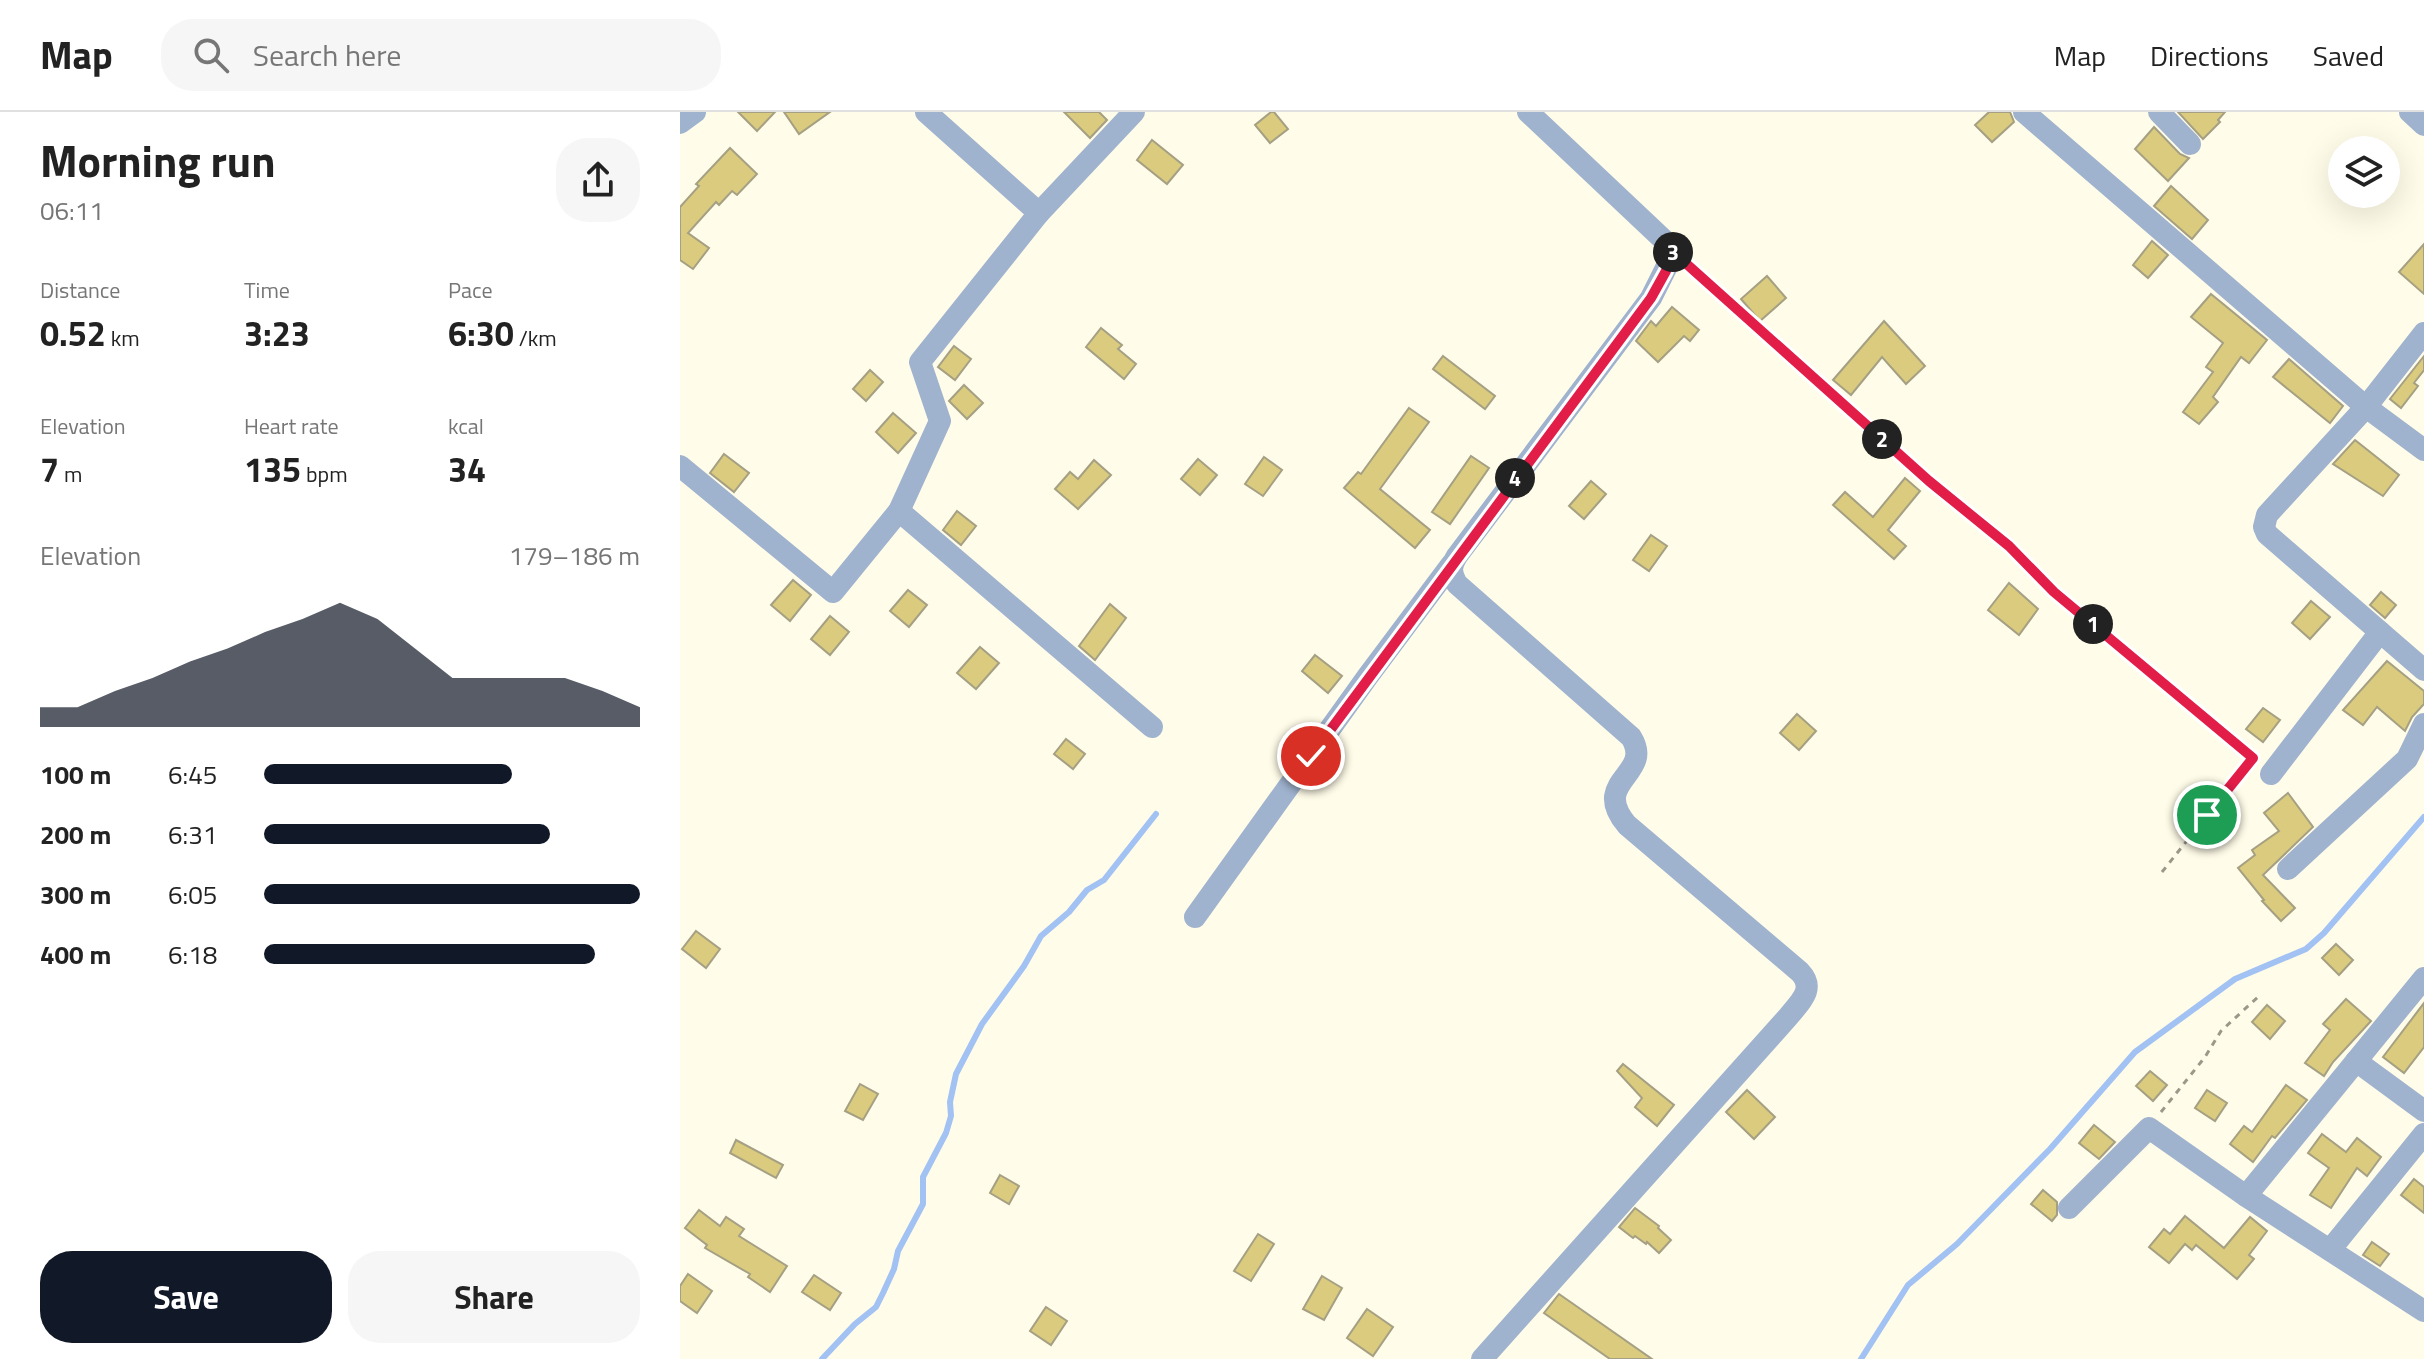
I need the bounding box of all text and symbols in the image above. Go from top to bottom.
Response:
search box [161,19,721,91]
text: Map [40,26,113,84]
text: Search here [253,32,402,78]
icon: search [189,33,233,77]
text: Map [2054,34,2106,77]
text: Directions [2150,34,2269,77]
text: Saved [2313,34,2384,77]
text: Morning run [40,127,276,194]
map controls [2328,136,2400,208]
button: layers [2328,136,2400,208]
button: share [556,138,640,222]
text: 06:11 [40,191,104,230]
pin: 3 [1653,232,1693,272]
text: 3 [1667,235,1679,269]
text: Distance [40,273,120,307]
text: Time [244,273,290,307]
text: Pace [448,273,493,307]
text: 0.52 [40,307,106,359]
text: 3:23 [244,307,310,359]
text: 6:30 [448,307,514,359]
text: km [106,321,140,355]
text: /km [514,321,557,355]
text: Elevation [40,409,126,443]
text: Heart rate [244,409,339,443]
text: kcal [448,409,484,443]
pin: 2 [1862,419,1902,459]
text: 2 [1876,422,1888,456]
text: 7 [40,443,59,495]
text: 135 [244,443,301,495]
text: 34 [448,443,486,495]
text: m [59,457,82,491]
text: bpm [301,457,348,491]
pin: 4 [1495,458,1535,498]
text: 4 [1509,461,1521,495]
text: Elevation [40,536,141,575]
text: 179–186 m [509,536,640,575]
pin: 1 [2073,604,2113,644]
text: 1 [2087,607,2099,641]
pin [1277,722,1345,790]
icon: check [1289,734,1333,778]
text: 100 m [40,755,111,794]
text: 6:45 [168,755,217,794]
pin [2173,781,2241,849]
icon: arrive [2185,793,2229,837]
text: 200 m [40,815,111,854]
text: 6:31 [168,815,217,854]
text: 300 m [40,875,111,914]
text: 6:05 [168,875,217,914]
text: 400 m [40,935,111,974]
text: 6:18 [168,935,217,974]
button: Save [40,1251,332,1343]
button: Share [348,1251,640,1343]

